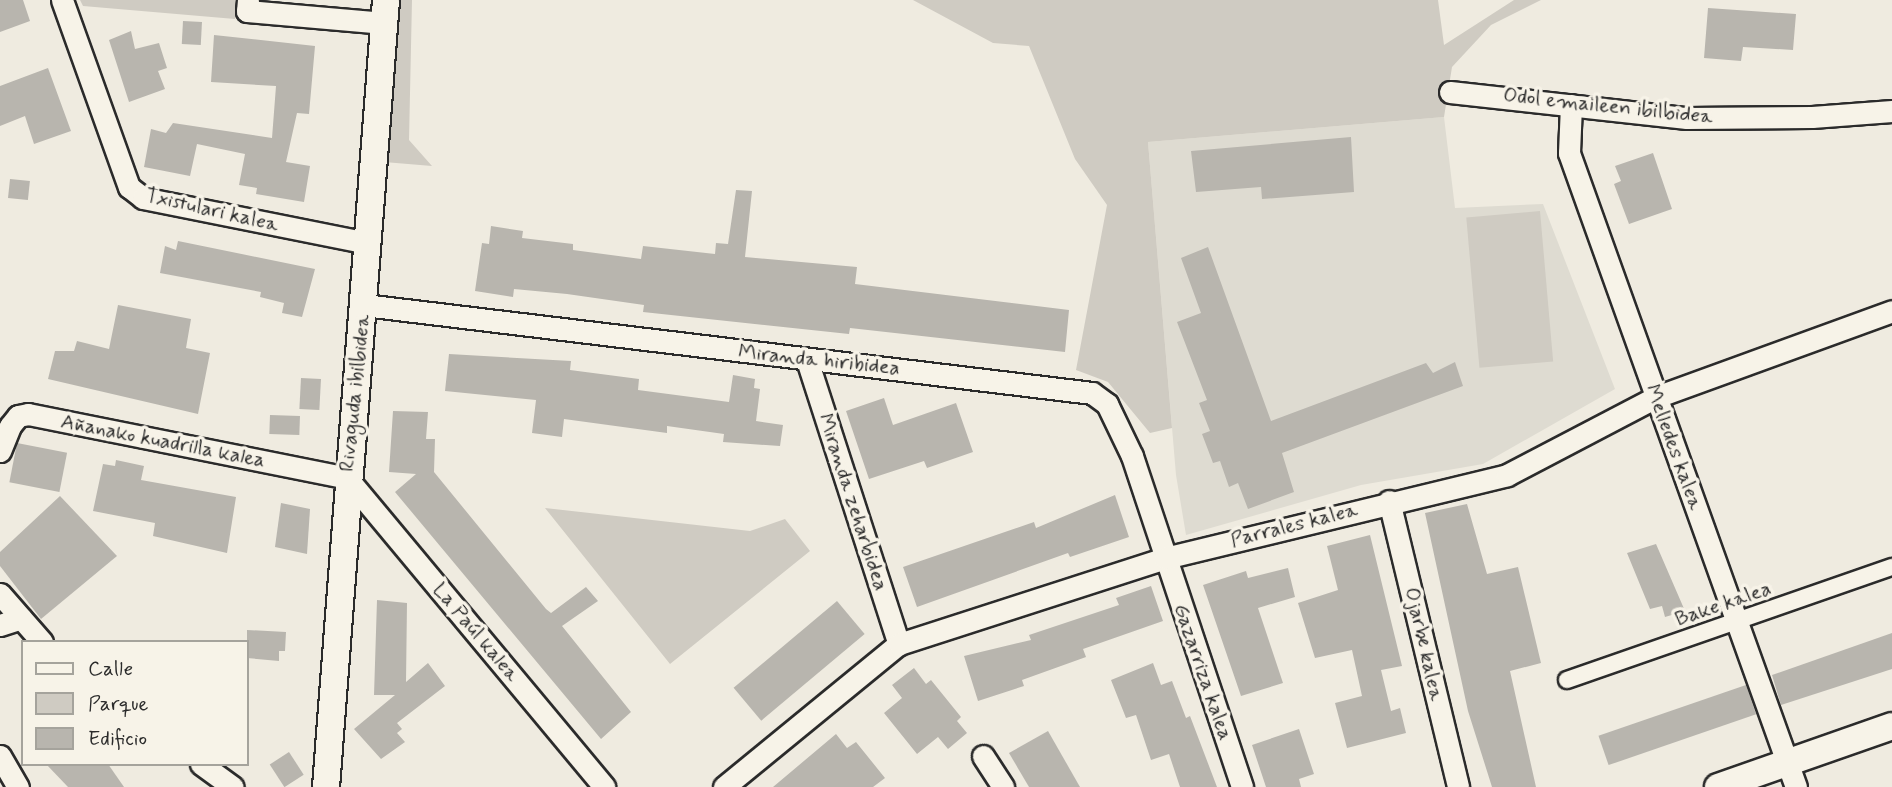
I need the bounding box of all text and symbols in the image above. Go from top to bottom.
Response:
street label: Odol emaileen ibilbidea [1505,83,1711,129]
street label: Txistulari kalea [143,182,281,238]
street label: Rivaguda ibilbidea [334,314,376,472]
street label: Miranda hiribidea [738,339,900,381]
street label: Melledes kalea [1640,381,1708,513]
street label: Añanako kuadrilla kalea [56,408,270,474]
street label: Miranda zeharbidea [813,411,893,593]
street label: Parrales kalea [1228,497,1360,553]
street label: Bake kalea [1671,576,1775,632]
street label: La Paúl kalea [427,577,525,687]
street label: Ojarbe kalea [1399,585,1449,703]
street label: Gazarriza kalea [1167,599,1239,745]
legend [21,640,248,766]
text: Calle [88,655,133,683]
text: Parque [88,690,148,718]
text: Edificio [88,725,147,753]

